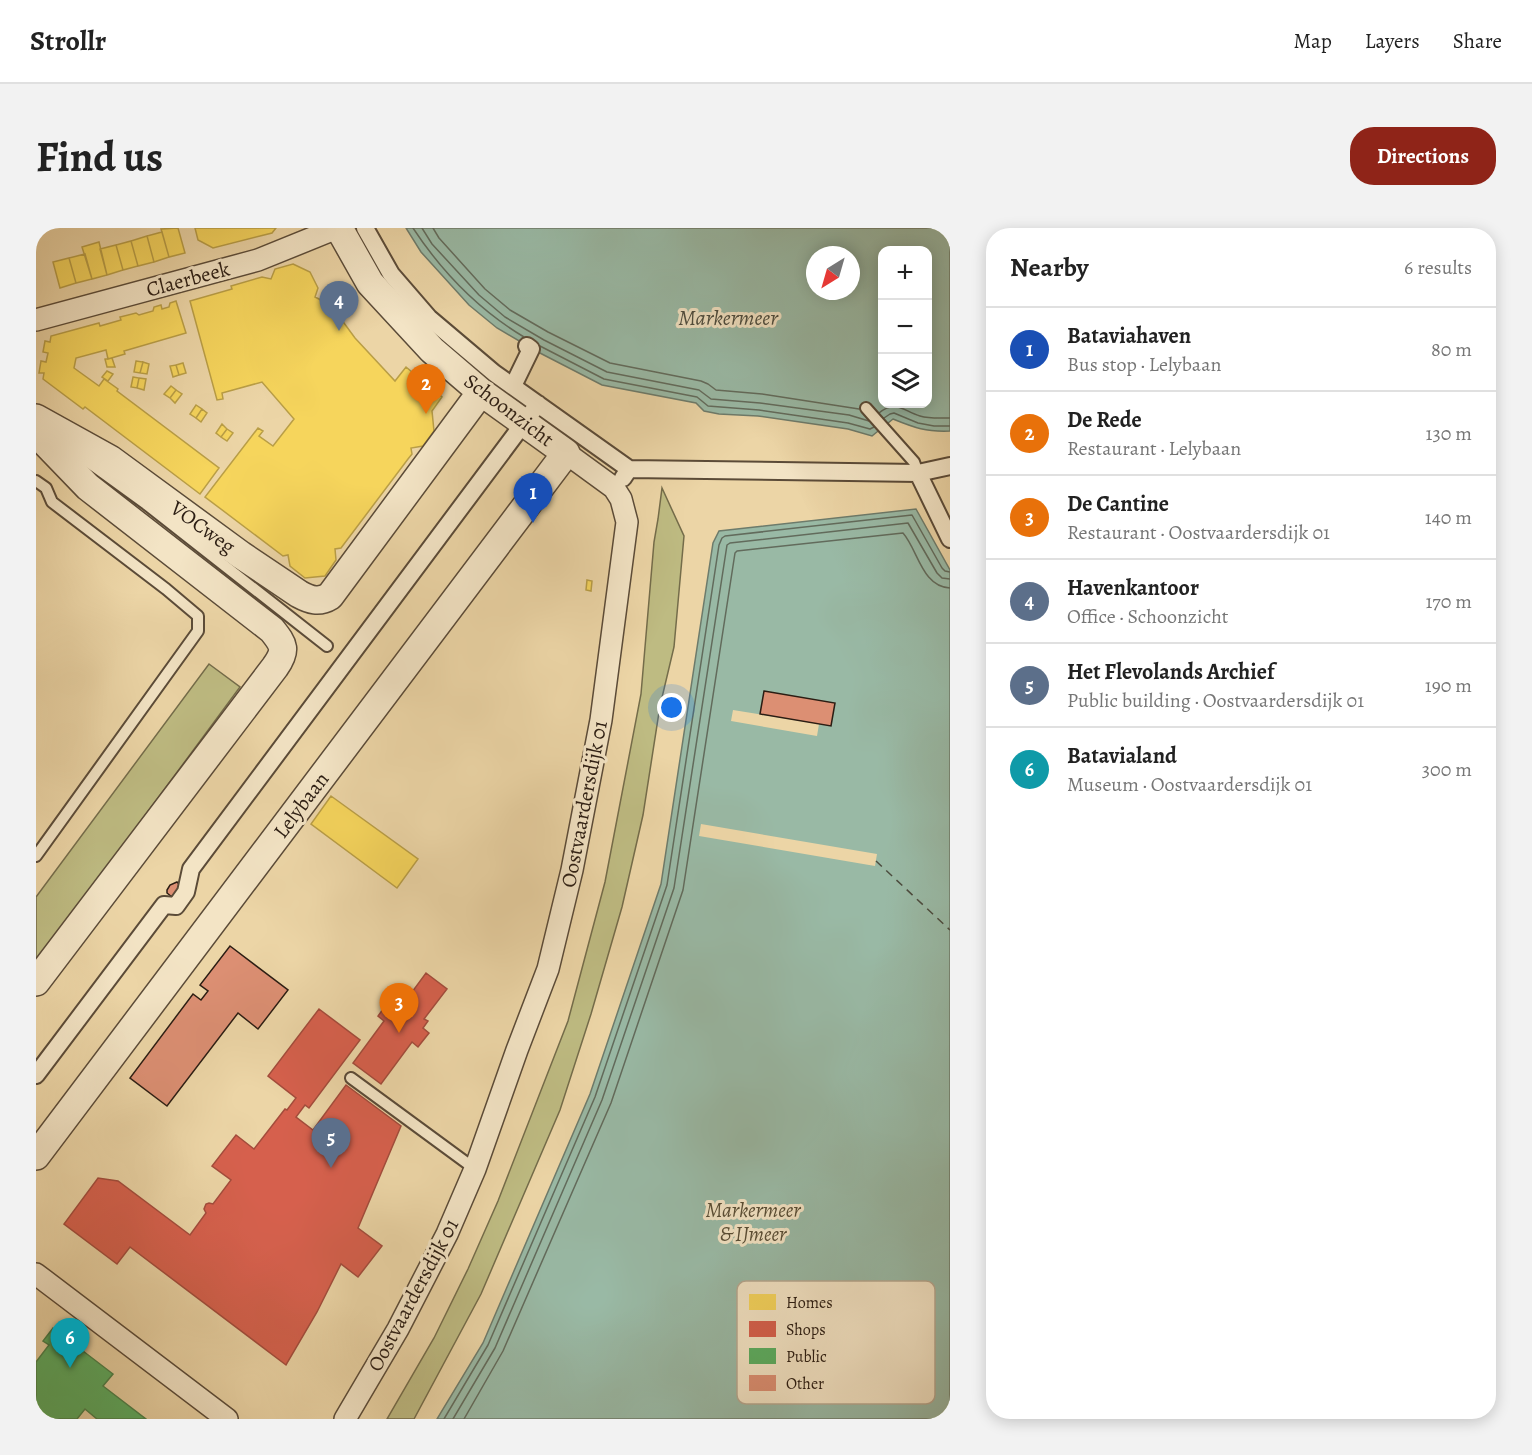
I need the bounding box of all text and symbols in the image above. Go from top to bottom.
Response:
text: Strollr [30,22,106,60]
text: Map [1293,27,1332,55]
text: Layers [1365,27,1420,55]
text: Share [1453,27,1502,55]
button: Directions [1350,127,1496,185]
text: Find us [36,128,163,185]
north arrow [806,246,860,300]
map controls [878,246,932,408]
button: + [878,246,932,300]
text: Nearby [1010,250,1089,285]
street label: Claerbeek [143,254,233,304]
text: 6 results [1404,254,1472,281]
pin: 4 [320,282,358,331]
button: − [878,300,932,354]
water label: Markermeer [678,303,779,333]
text: Bataviahaven [1067,321,1191,351]
text: 1 [1026,336,1033,363]
text: 80 m [1431,336,1472,363]
text: Bus stop · Lelybaan [1067,351,1221,378]
button: layers [878,354,932,408]
pin: 2 [406,364,446,414]
street label: Schoonzicht [458,367,560,453]
text: De Rede [1067,405,1142,435]
text: 2 [1025,420,1034,447]
text: 130 m [1426,420,1472,447]
text: Restaurant · Lelybaan [1067,435,1241,462]
pin: 1 [514,474,552,523]
text: De Cantine [1067,489,1169,519]
street label: VOCweg [164,493,241,560]
text: 3 [1025,504,1034,531]
text: 140 m [1425,504,1472,531]
text: Restaurant · Oostvaardersdijk 01 [1067,519,1330,546]
text: Havenkantoor [1067,573,1199,603]
text: 4 [1025,588,1034,615]
text: 170 m [1426,588,1472,615]
text: Office · Schoonzicht [1067,603,1228,630]
text: Het Flevolands Archief [1067,657,1274,687]
text: 5 [1025,672,1034,699]
text: 190 m [1425,672,1472,699]
text: Public building · Oostvaardersdijk 01 [1067,687,1364,714]
your location [657,693,686,722]
street label: Oostvaardersdijk 01 [554,718,614,890]
text: Batavialand [1067,741,1177,771]
text: 6 [1025,756,1034,783]
text: 300 m [1422,756,1472,783]
street label: Lelybaan [267,766,335,844]
text: Museum · Oostvaardersdijk 01 [1067,771,1312,798]
pin: 3 [380,984,418,1033]
pin: 5 [312,1118,350,1168]
park label: Markermeer & IJmeer [705,1196,801,1248]
street label: Oostvaardersdijk 01 [361,1214,465,1376]
legend [737,1281,935,1404]
text: Homes [786,1292,833,1314]
pin: 6 [51,1318,90,1368]
text: Shops [786,1319,826,1341]
text: Public [786,1346,827,1368]
text: Other [786,1373,824,1395]

